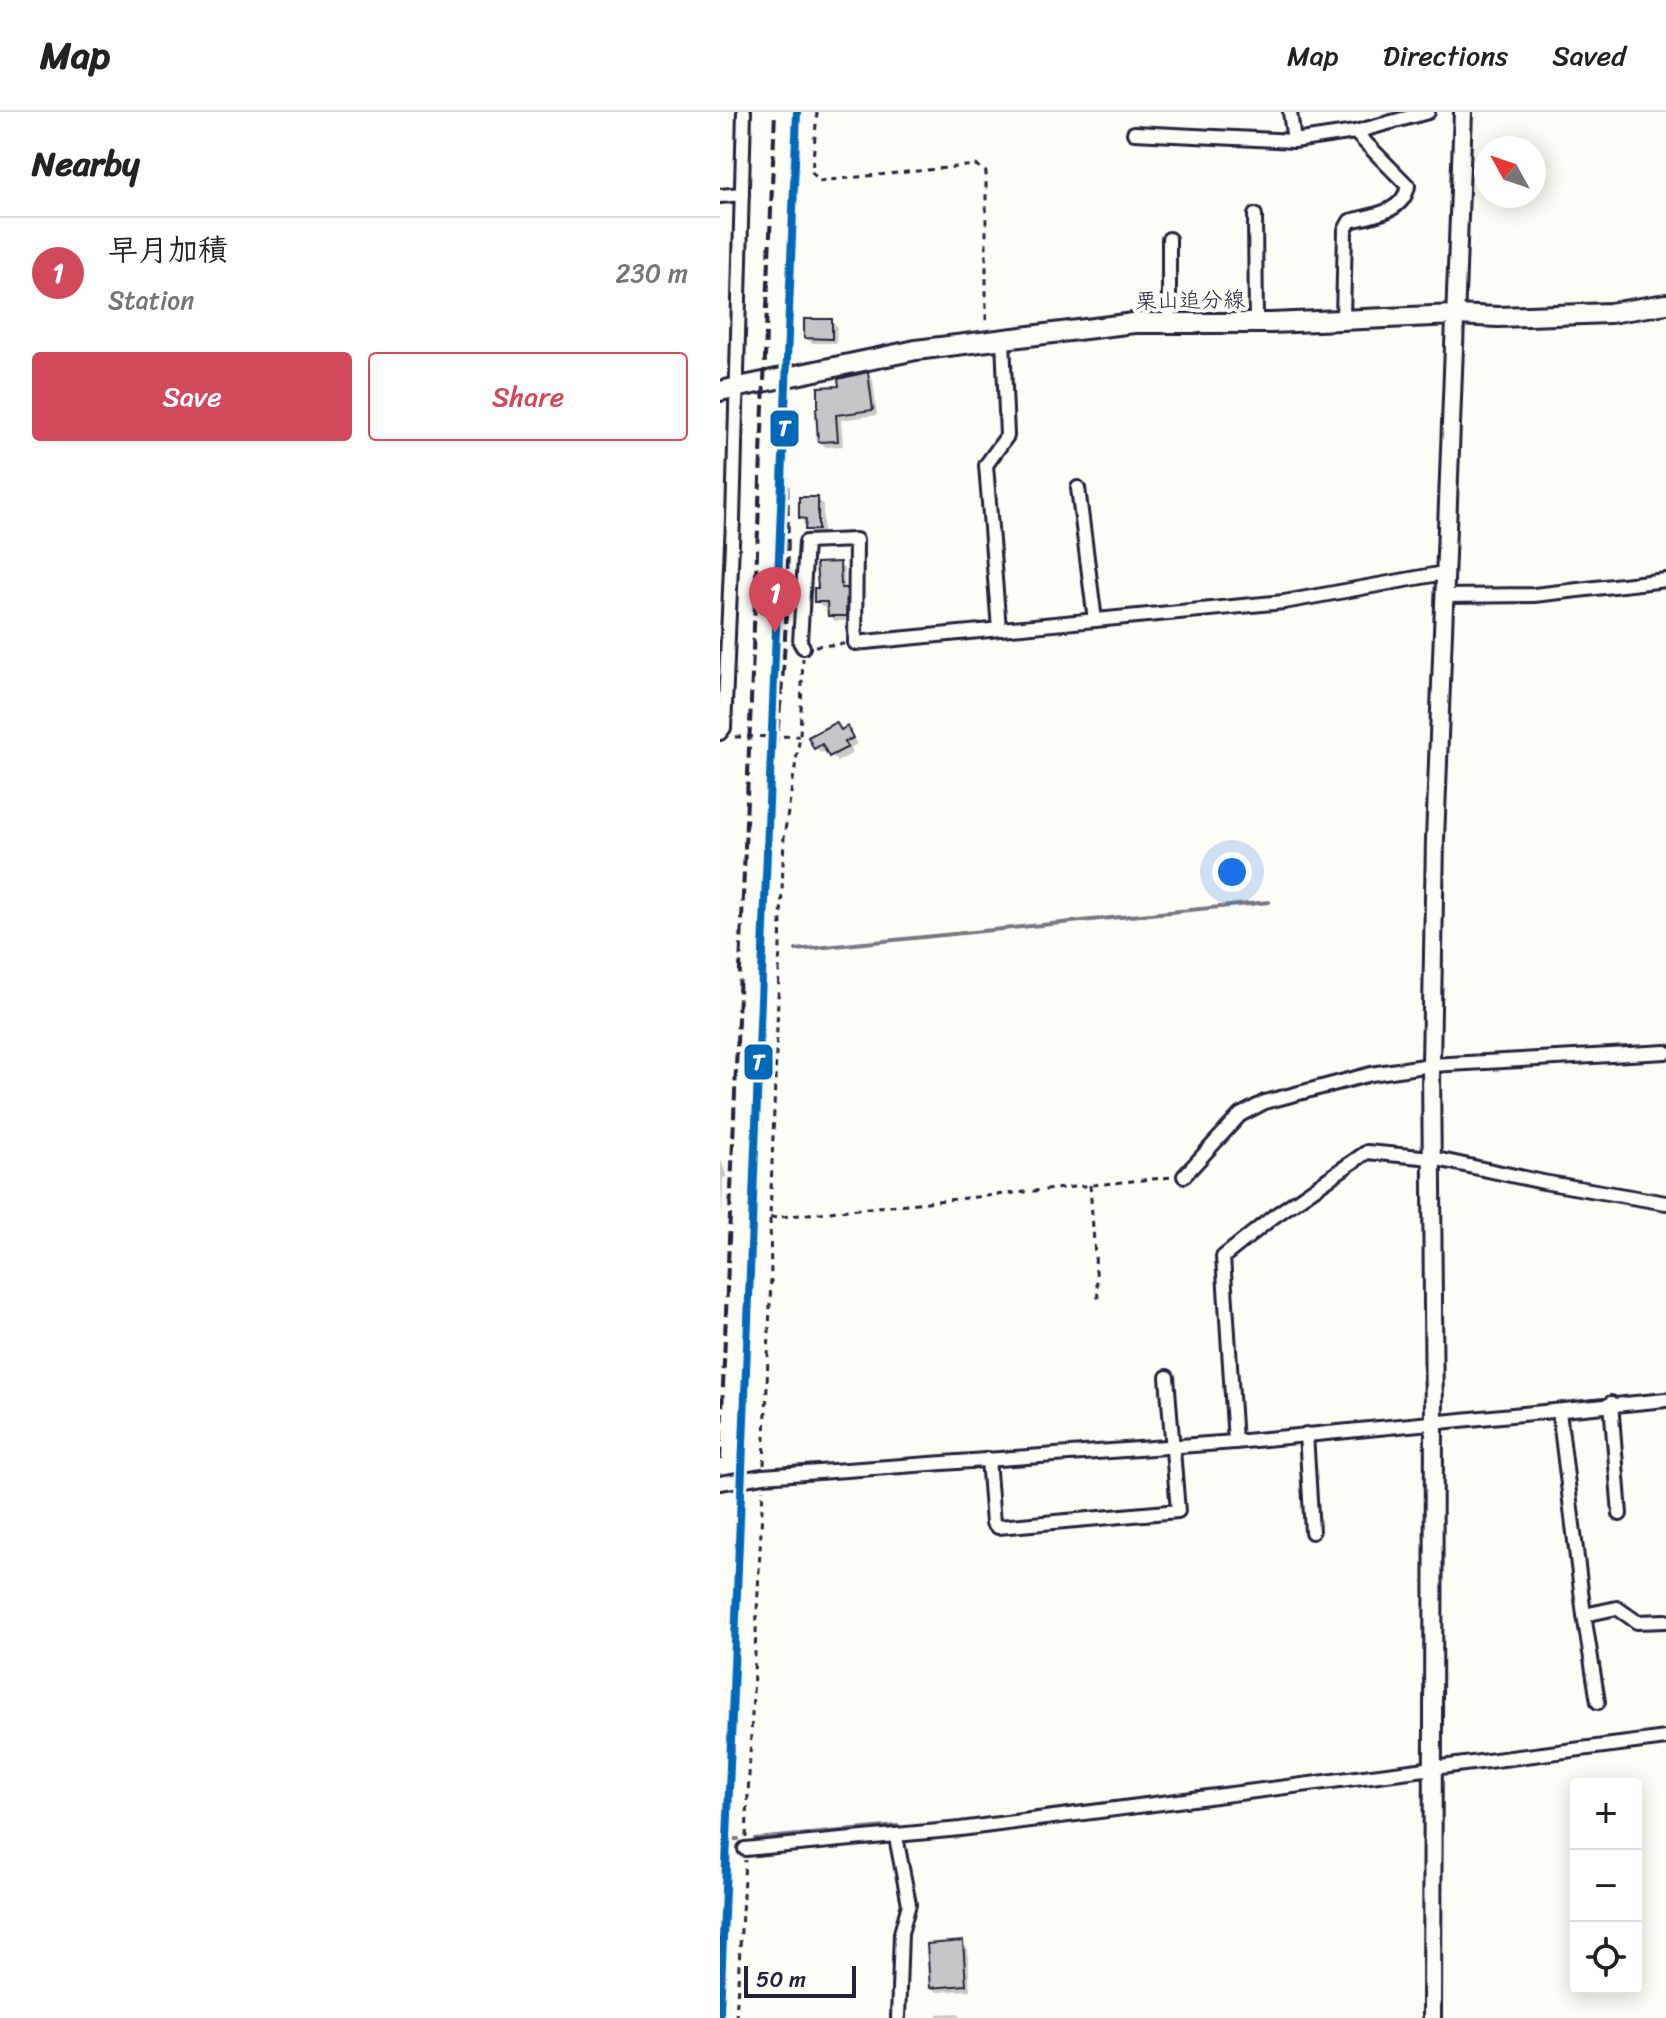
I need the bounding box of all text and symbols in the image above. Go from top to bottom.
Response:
text: Map [40,22,110,89]
text: Map [1287,31,1339,80]
text: Directions [1383,31,1508,80]
text: Saved [1552,31,1626,80]
text: Nearby [32,134,140,194]
north arrow [1474,136,1546,208]
text: 早月加積 [108,223,228,277]
text: 1 [52,250,64,296]
text: 230 m [616,250,688,296]
text: Station [108,277,194,323]
street label: 栗山追分線 [1135,280,1245,320]
button: Save [32,352,352,441]
button: Share [368,352,688,441]
line badge: T [769,409,800,448]
text: T [778,409,792,448]
pin: 1 [749,567,801,633]
your location [1212,852,1252,892]
line badge: T [743,1043,774,1081]
text: T [752,1043,766,1082]
map controls [1570,1778,1642,1994]
button: + [1570,1778,1642,1850]
button: − [1570,1850,1642,1922]
button: locate [1570,1922,1642,1994]
text: 50 m [756,1960,806,1999]
scale bar [744,1962,856,1998]

